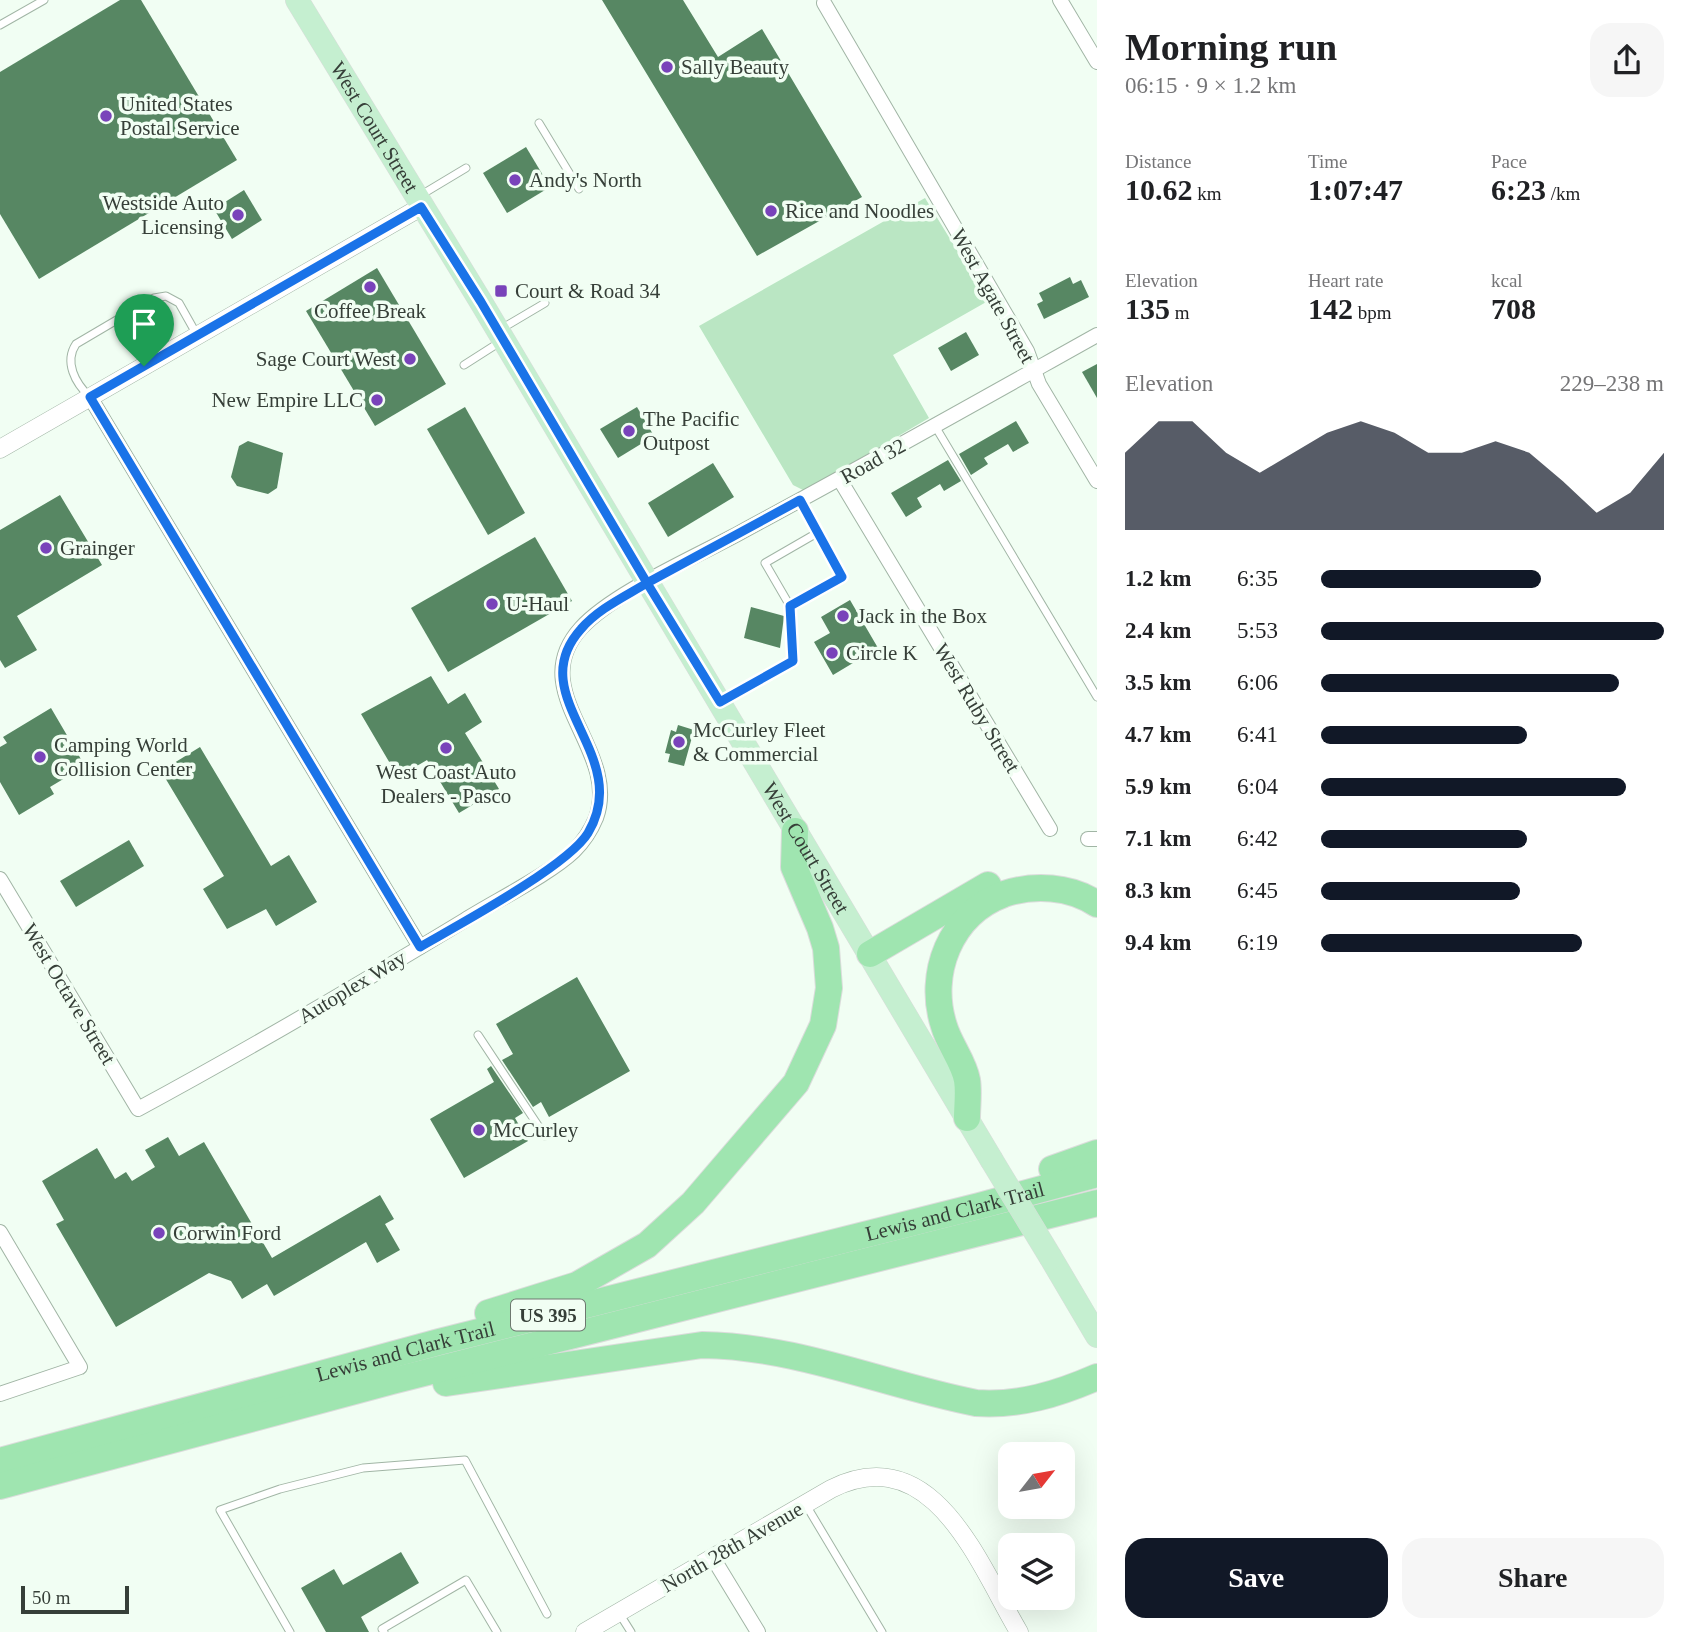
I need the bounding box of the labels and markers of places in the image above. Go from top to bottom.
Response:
place label: Sally Beauty [681,55,789,79]
marker: Sally Beauty [659,59,675,75]
place label: United States Postal Service [120,92,240,140]
marker: United States Postal Service [98,108,114,124]
place label: Andy's North [529,168,642,192]
marker: Andy's North [507,172,523,188]
place label: Westside Auto Licensing [103,191,224,239]
place label: Rice and Noodles [785,199,934,223]
marker: Rice and Noodles [763,203,779,219]
marker: Westside Auto Licensing [230,207,246,223]
marker: Coffee Break [362,279,378,295]
place label: Court & Road 34 [515,279,661,303]
marker: Court & Road 34 [493,283,509,299]
pin [114,294,174,366]
place label: Coffee Break [314,299,427,323]
place label: Sage Court West [256,347,396,371]
marker: Sage Court West [402,351,418,367]
place label: New Empire LLC [211,388,363,412]
marker: New Empire LLC [369,392,385,408]
place label: The Pacific Outpost [643,407,739,455]
marker: The Pacific Outpost [621,423,637,439]
place label: Grainger [60,536,135,560]
marker: Grainger [38,540,54,556]
place label: U-Haul [506,592,569,616]
marker: U-Haul [484,596,500,612]
place label: Jack in the Box [857,604,988,628]
marker: Jack in the Box [835,608,851,624]
place label: Circle K [846,641,918,665]
marker: Circle K [824,645,840,661]
place label: McCurley Fleet & Commercial [693,718,826,766]
place label: Camping World Collision Center [54,733,192,781]
marker: McCurley Fleet & Commercial [671,734,687,750]
marker: West Coast Auto Dealers - Pasco [438,740,454,756]
marker: Camping World Collision Center [32,749,48,765]
place label: West Coast Auto Dealers - Pasco [376,760,516,808]
place label: McCurley [493,1118,579,1142]
marker: McCurley [471,1122,487,1138]
place label: Corwin Ford [173,1221,281,1245]
marker: Corwin Ford [151,1225,167,1241]

